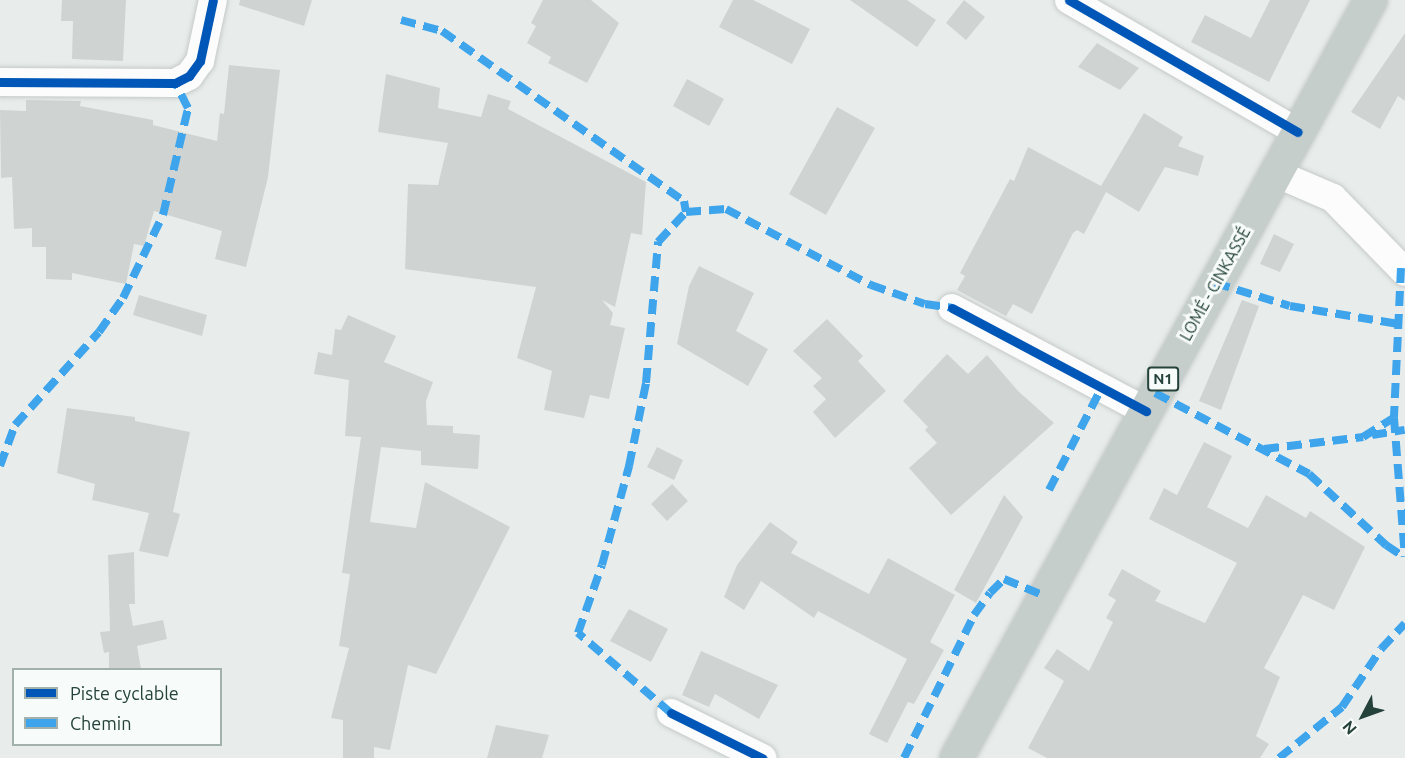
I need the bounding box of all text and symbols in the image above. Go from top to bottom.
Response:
street label: LOMÉ - CINKASSÉ [1176,224,1254,344]
road number: N1 [1146,367,1180,391]
legend [12,668,222,746]
text: Piste cyclable [70,683,179,703]
north arrow [1333,686,1393,746]
text: Chemin [70,713,131,733]
text: N [1339,717,1360,738]

